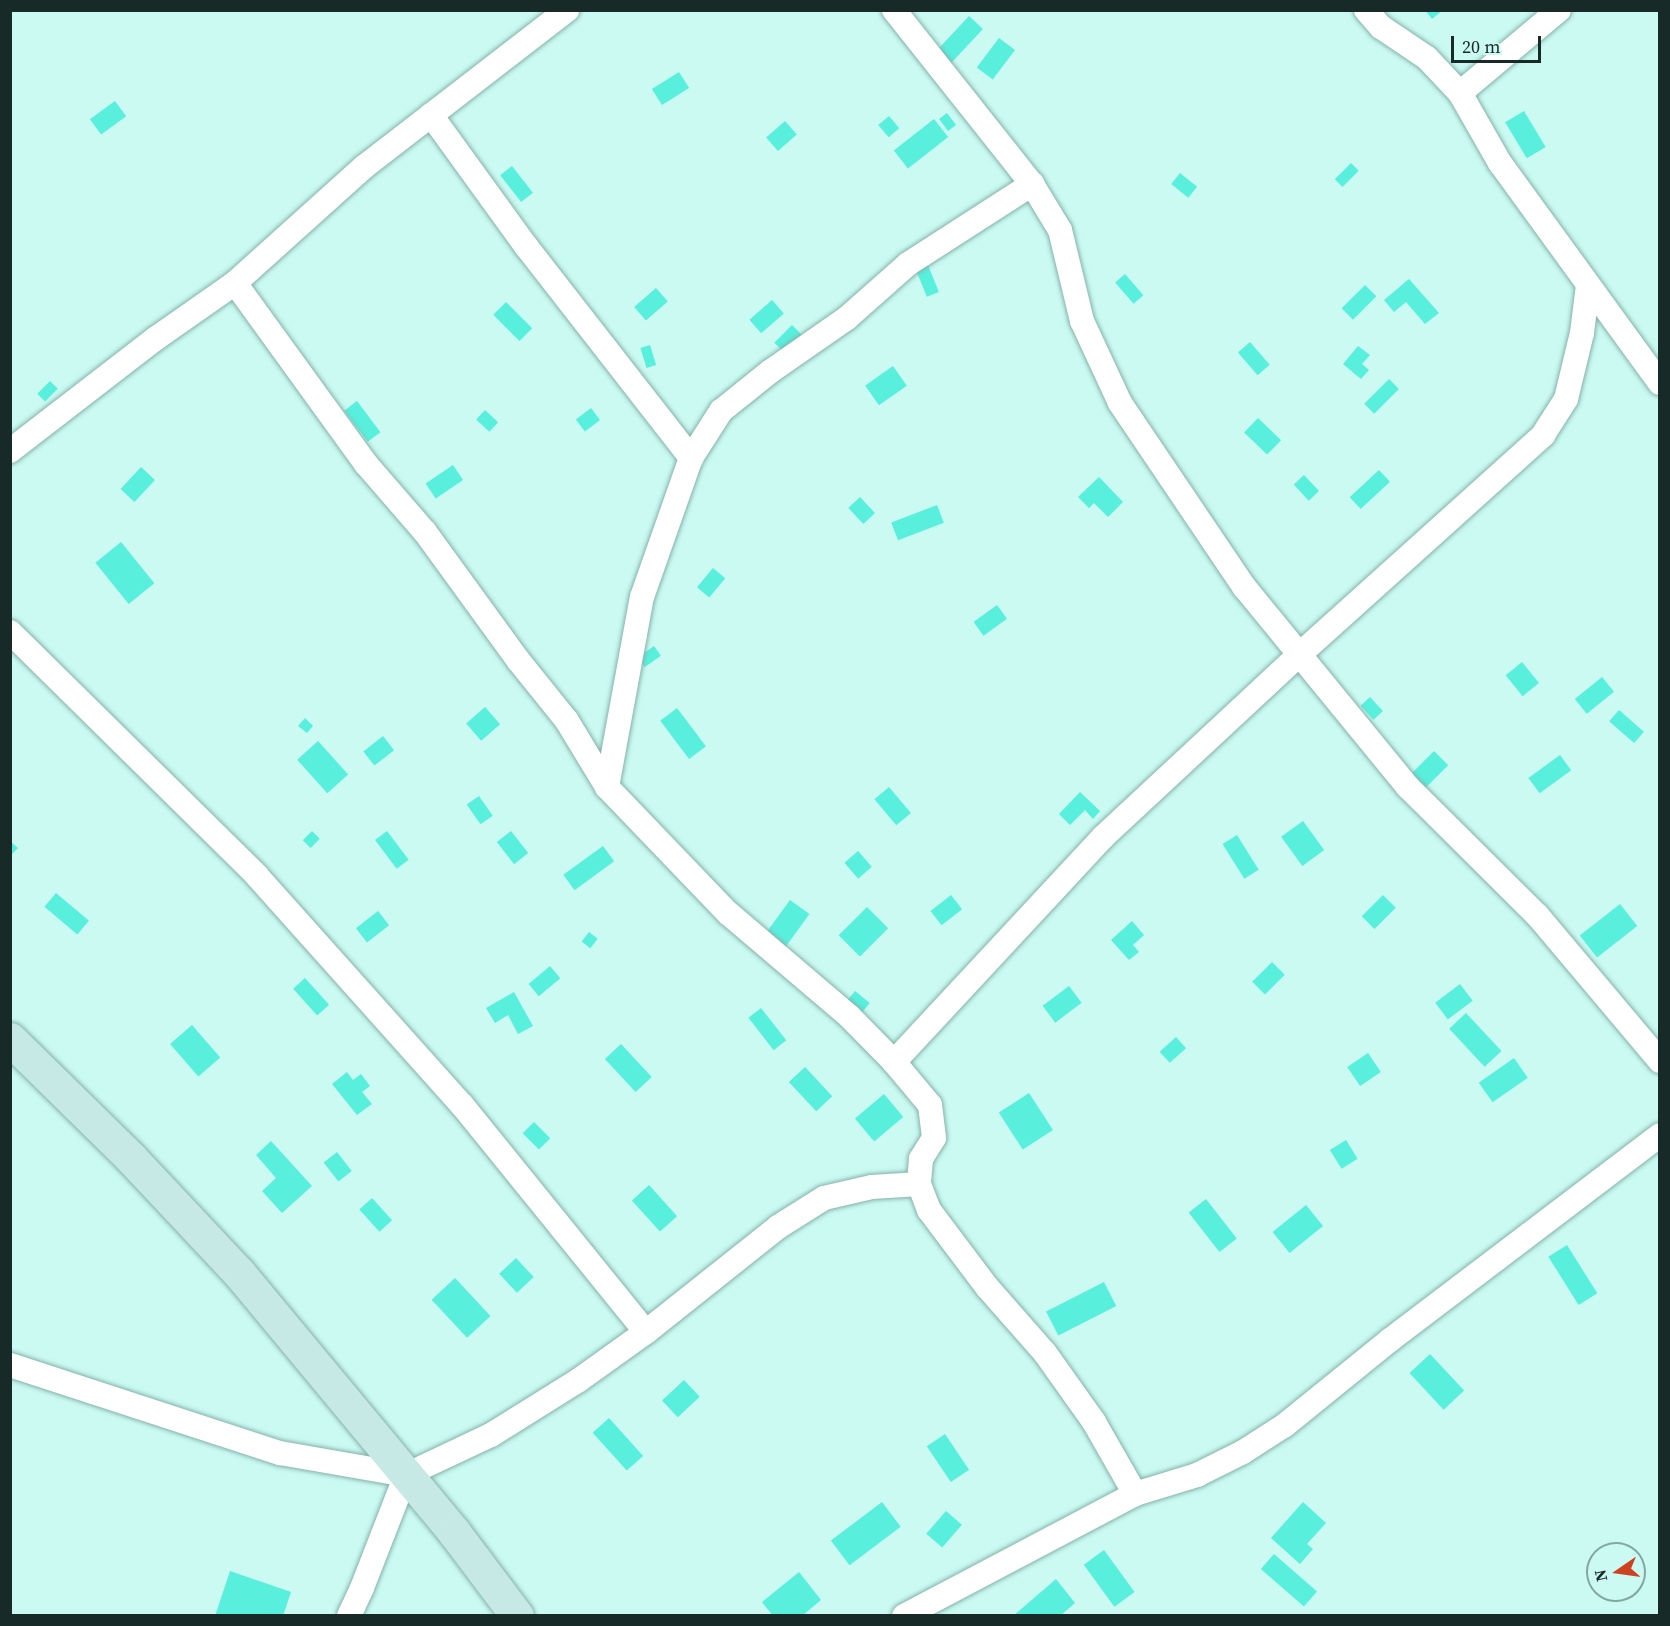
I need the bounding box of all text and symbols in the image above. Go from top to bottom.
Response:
scale bar [1454,24,1544,62]
text: 20 m [1462,34,1500,59]
north arrow [1586,1542,1646,1602]
text: N [1588,1567,1612,1584]

